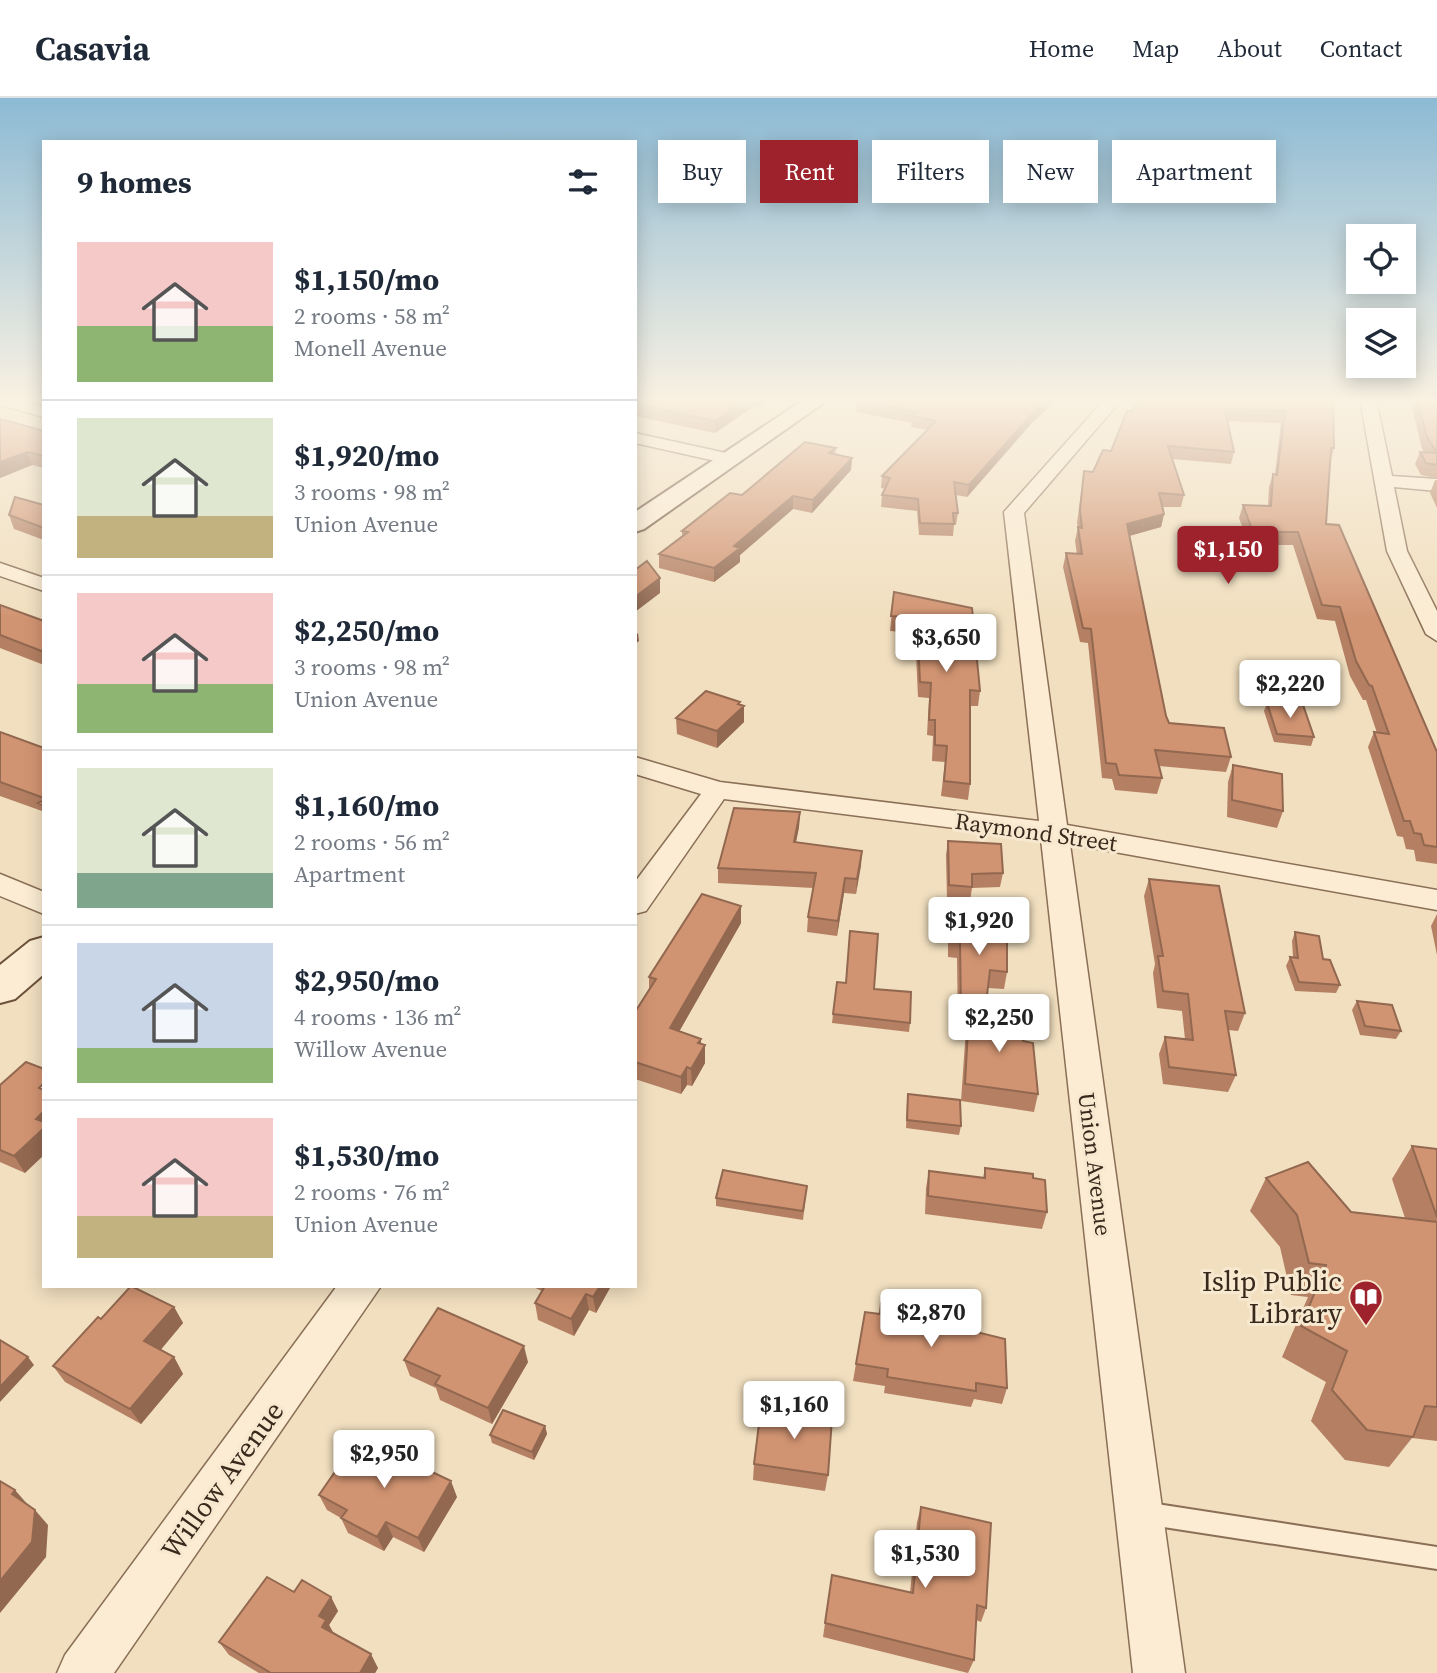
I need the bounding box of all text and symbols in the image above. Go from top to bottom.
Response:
text: Casavia [35,26,150,71]
text: Home [1029,32,1094,65]
text: Map [1132,32,1179,65]
text: About [1217,32,1282,65]
text: Contact [1320,32,1402,65]
chip: Buy [658,140,746,203]
chip: Rent [760,140,858,203]
chip: Filters [872,140,989,203]
chip: New [1003,140,1098,203]
chip: Apartment [1112,140,1276,203]
text: 9 homes [77,162,192,203]
icon: filters [564,163,602,201]
map controls [1346,224,1416,378]
button: locate [1346,224,1416,294]
text: $1,150/mo [294,259,439,300]
icon: home [133,270,217,354]
text: 2 rooms · 58 m² [294,300,450,332]
button: layers [1346,308,1416,378]
text: Monell Avenue [294,332,447,364]
text: $1,920/mo [294,435,439,476]
icon: home [133,446,217,530]
text: 3 rooms · 98 m² [294,476,450,508]
text: Union Avenue [294,508,438,540]
pin: $1,150 [1171,526,1285,586]
text: $1,150 [1193,533,1263,565]
text: $2,250/mo [294,610,439,651]
pin: $3,650 [889,614,1003,674]
icon: home [133,621,217,705]
text: $3,650 [911,621,981,653]
text: 3 rooms · 98 m² [294,651,450,683]
pin: $2,220 [1233,660,1347,720]
text: $2,220 [1255,667,1325,699]
text: Union Avenue [294,683,438,715]
text: $1,160/mo [294,785,439,826]
icon: home [133,796,217,880]
street label: Raymond Street [953,805,1120,859]
text: 2 rooms · 56 m² [294,826,450,858]
text: Apartment [294,858,405,890]
pin: $1,920 [922,898,1036,957]
text: $1,920 [944,904,1014,936]
text: $2,950/mo [294,960,439,1001]
icon: home [133,971,217,1055]
pin: $2,250 [942,995,1056,1054]
text: 4 rooms · 136 m² [294,1001,461,1033]
text: $2,250 [964,1001,1034,1033]
text: Willow Avenue [294,1033,447,1065]
street label: Union Avenue [1070,1090,1120,1238]
text: $1,530/mo [294,1135,439,1176]
icon: home [133,1146,217,1230]
text: 2 rooms · 76 m² [294,1176,450,1208]
text: Union Avenue [294,1208,438,1240]
place label: Islip Public Library [1202,1262,1343,1332]
library icon: Islip Public Library [1347,1278,1385,1327]
pin: $2,870 [874,1290,988,1349]
text: $2,870 [896,1296,966,1328]
pin: $1,160 [737,1382,851,1441]
text: $1,160 [759,1388,829,1420]
street label: Willow Avenue [152,1393,292,1567]
pin: $2,950 [327,1430,441,1490]
text: $2,950 [349,1437,419,1469]
pin: $1,530 [868,1530,982,1590]
text: $1,530 [890,1537,960,1569]

